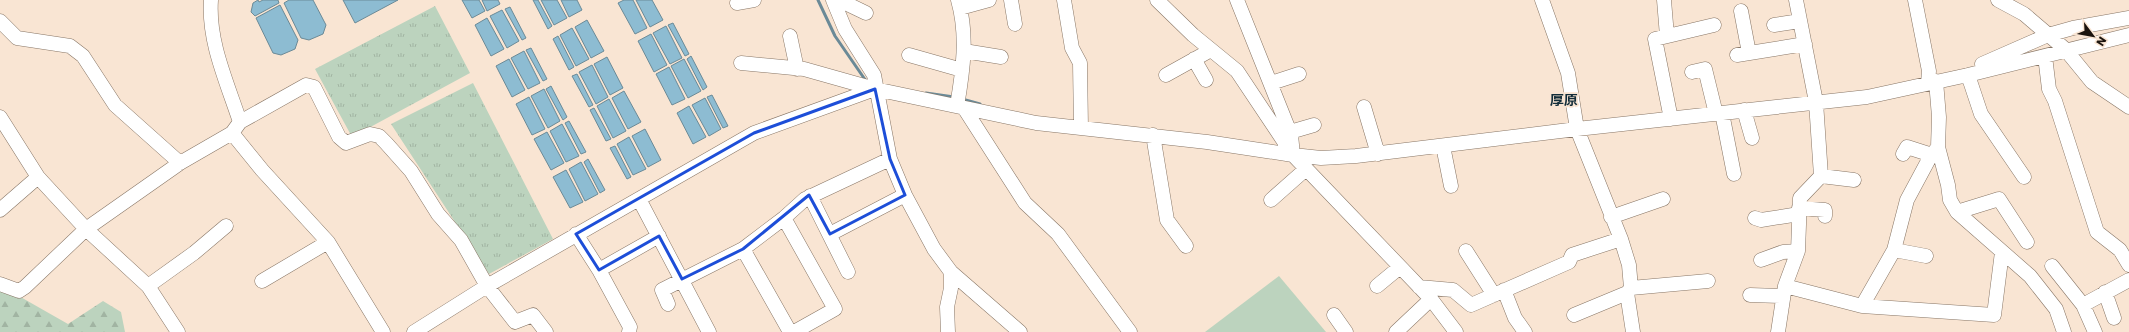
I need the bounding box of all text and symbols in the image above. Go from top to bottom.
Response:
north arrow [2073,16,2113,56]
text: N [2093,34,2110,49]
district label: 厚原 [1550,90,1578,110]

